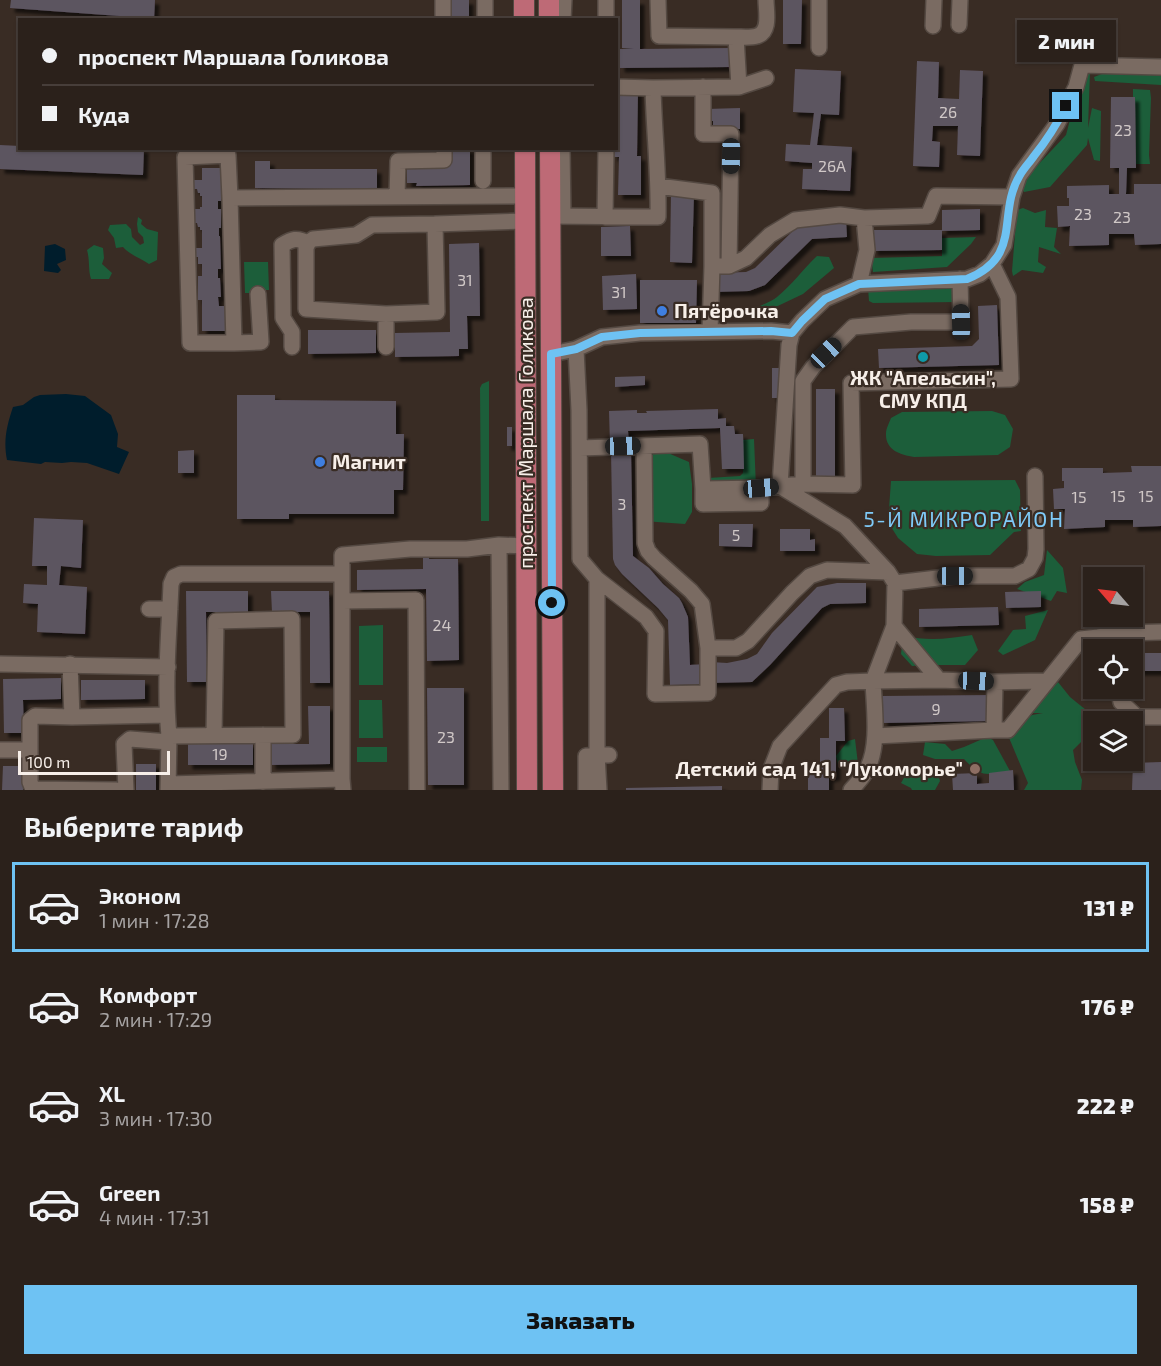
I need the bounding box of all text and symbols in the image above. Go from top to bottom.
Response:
callout: 2 мин [1016,19,1116,61]
text: 2 мин [1038,29,1095,53]
text: проспект Маршала Голикова [78,43,389,69]
route end [1052,92,1079,119]
text: Куда [78,101,130,127]
house number: 26 [939,102,957,121]
house number: 23 [1114,120,1132,139]
car [722,138,740,174]
house number: 26А [818,156,846,175]
house number: 23 [1074,204,1092,223]
house number: 23 [1113,207,1131,226]
house number: 31 [457,270,473,289]
house number: 31 [611,282,627,301]
street label: проспект Маршала Голикова [513,297,537,569]
place label: Пятёрочка [674,298,779,322]
marker: Пятёрочка [655,304,669,318]
car [952,304,970,340]
car [807,334,845,372]
marker: ЖК "Апельсин", СМУ КПД [916,350,930,364]
place label: ЖК "Апельсин", СМУ КПД [850,365,996,412]
car [605,436,641,456]
place label: Магнит [332,449,406,473]
marker: Магнит [313,455,327,469]
car [742,477,780,499]
house number: 15 [1111,486,1125,505]
house number: 15 [1139,486,1153,505]
house number: 15 [1072,487,1086,506]
house number: 3 [618,494,626,513]
district label: 5-Й МИКРОРАЙОН [864,506,1064,531]
house number: 5 [732,525,740,544]
car [937,567,973,585]
north arrow [1083,567,1143,627]
map controls [1083,567,1143,771]
route start [538,589,565,616]
house number: 24 [433,615,452,634]
button: locate [1083,639,1143,699]
car [958,671,994,691]
house number: 9 [931,699,941,718]
button: layers [1083,711,1143,771]
house number: 23 [437,727,455,746]
house number: 19 [212,744,228,763]
scale bar [18,748,170,776]
text: 100 m [27,752,70,771]
place label: Детский сад 141, "Лукоморье" [676,756,963,780]
marker: Детский сад 141, "Лукоморье" [968,762,982,776]
text: Выберите тариф [24,810,244,842]
icon: car [27,880,81,934]
text: Эконом [99,882,181,908]
text: 131 ₽ [1083,894,1134,920]
text: 1 мин · 17:28 [99,908,210,932]
icon: car [27,979,81,1033]
text: Комфорт [99,981,197,1007]
text: 176 ₽ [1081,993,1134,1019]
text: 2 мин · 17:29 [99,1007,212,1031]
icon: car [27,1078,81,1132]
text: XL [99,1080,125,1106]
text: 222 ₽ [1077,1092,1134,1118]
text: 3 мин · 17:30 [99,1106,213,1130]
icon: car [27,1177,81,1231]
text: Green [99,1179,161,1205]
text: 158 ₽ [1080,1191,1134,1217]
text: 4 мин · 17:31 [99,1205,210,1229]
button: Заказать [24,1285,1137,1354]

